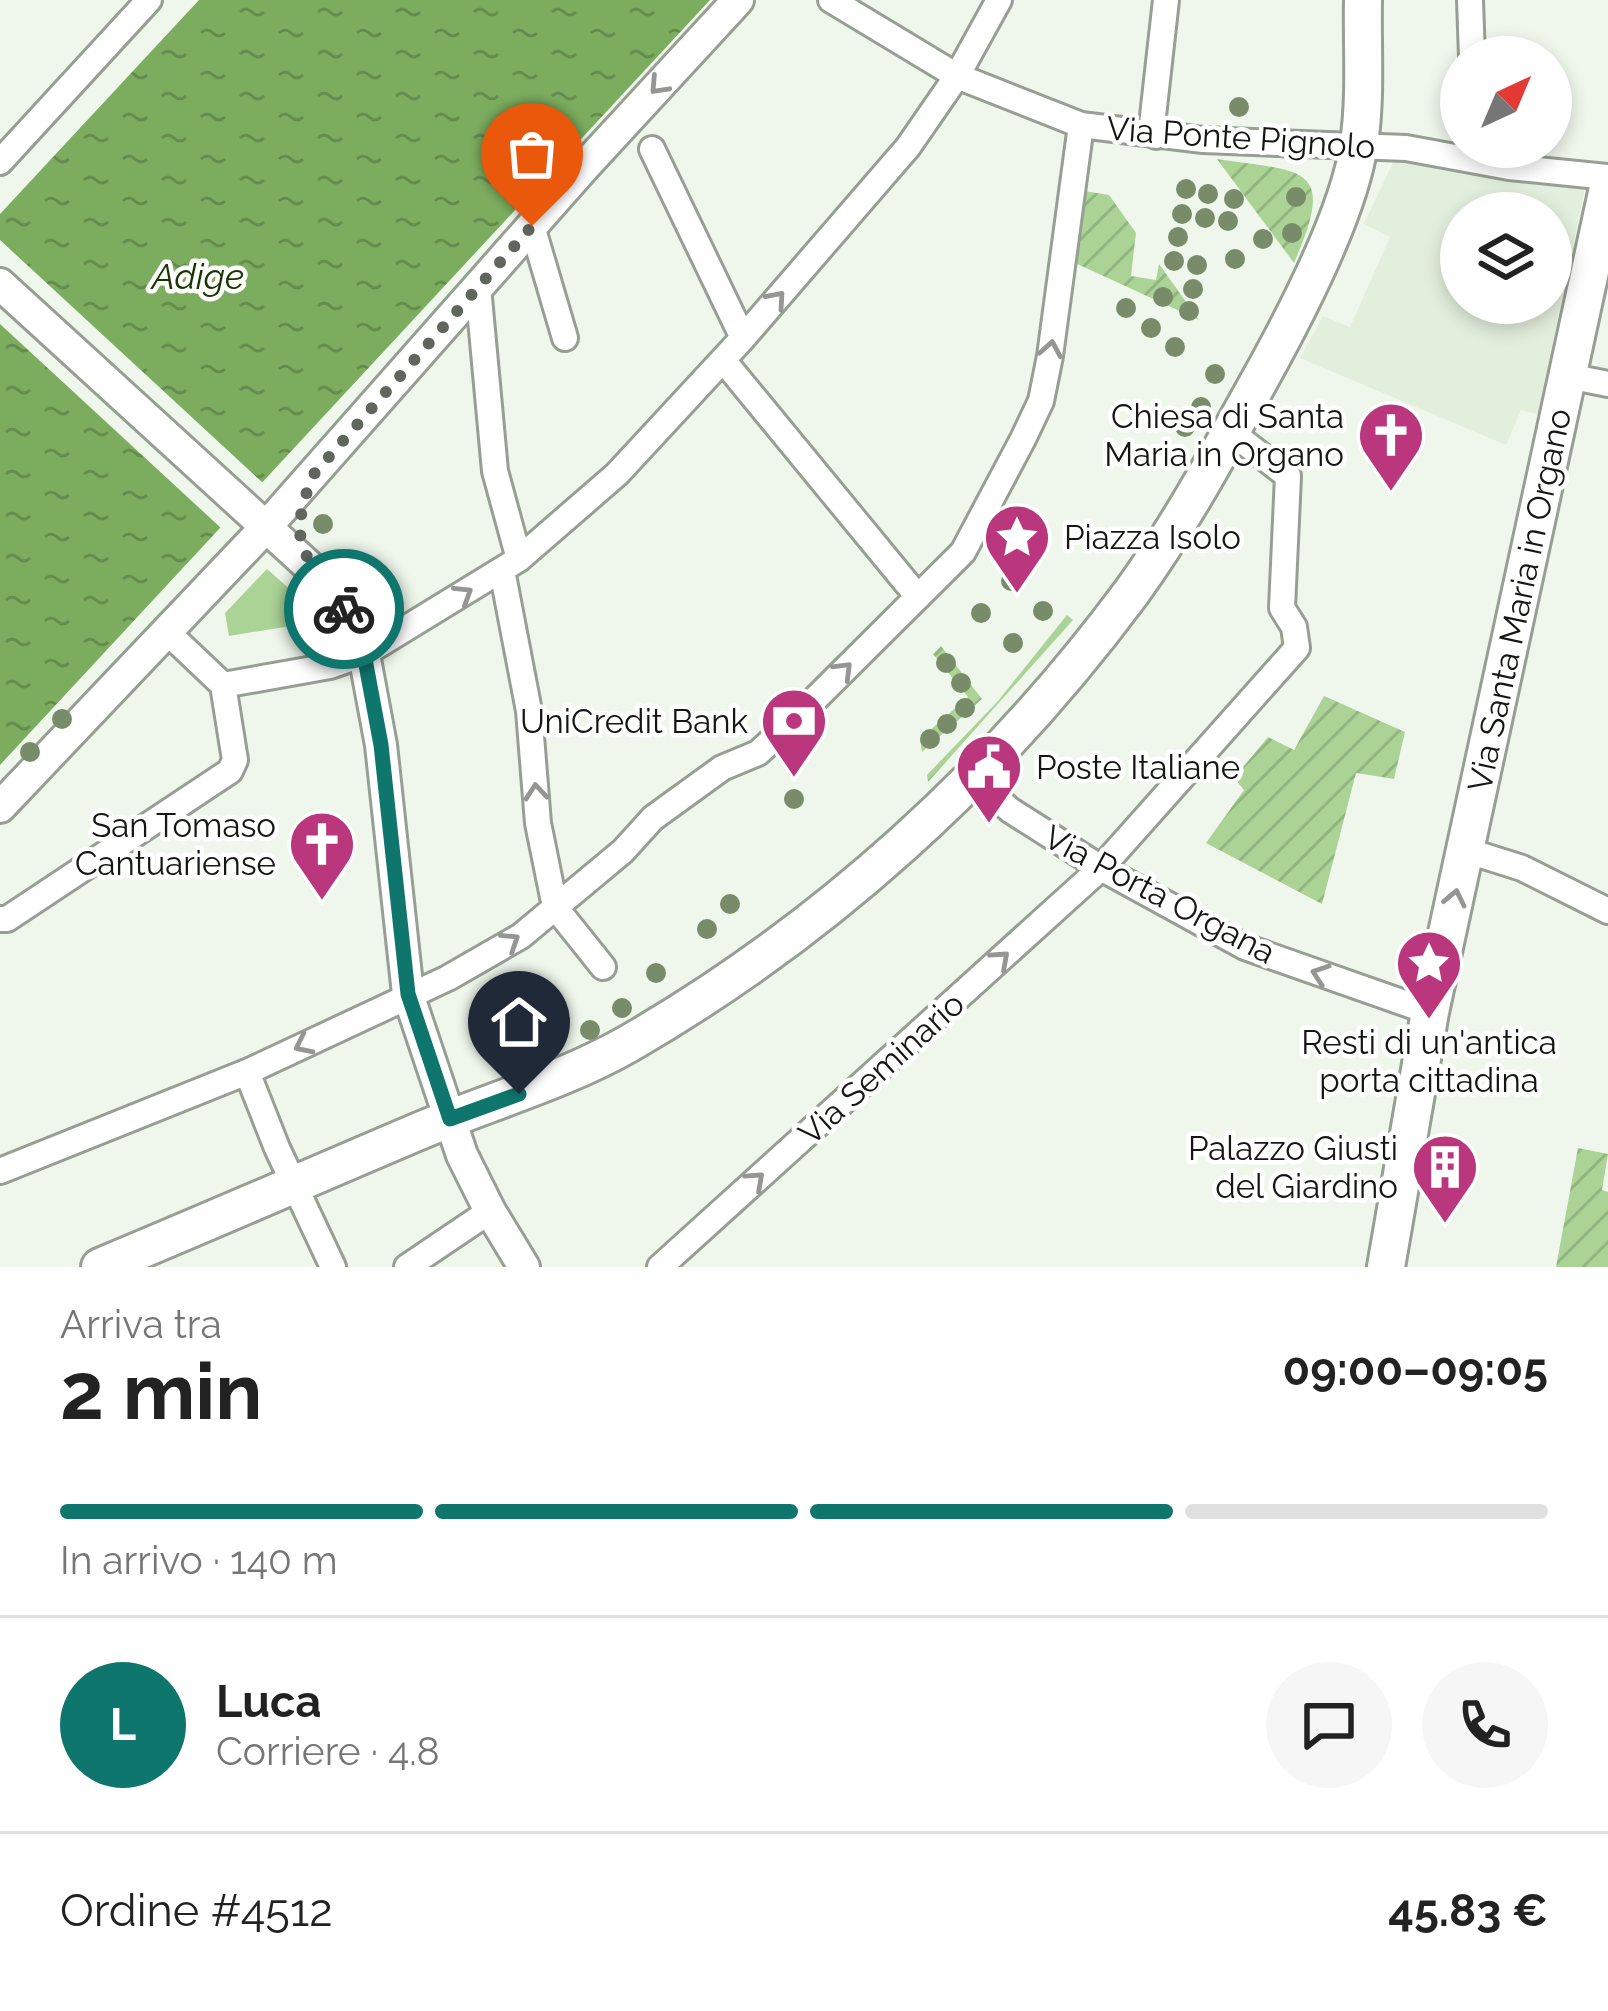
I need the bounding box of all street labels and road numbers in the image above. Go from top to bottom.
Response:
street label: Via Ponte Pignolo [1105,109,1377,166]
street label: Via Santa Maria in Organo [1460,405,1579,795]
street label: Via Porta Organa [1037,817,1282,972]
street label: Via Seminario [791,984,972,1153]

